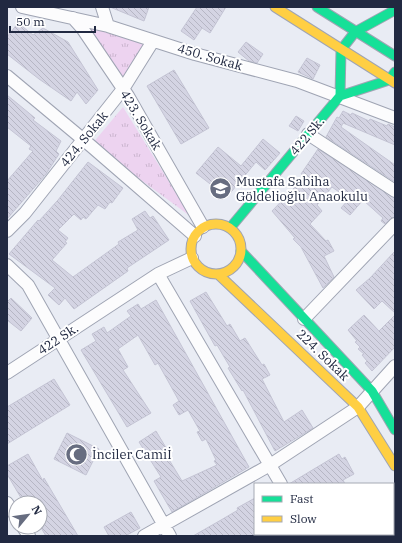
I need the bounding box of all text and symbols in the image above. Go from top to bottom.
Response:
scale bar [10,8,95,34]
text: 50 m [16,14,45,29]
street label: 450. Sokak [175,40,245,75]
street label: 423. Sokak [116,87,166,154]
street label: 424. Sokak [56,107,112,170]
street label: 422 Sk. [286,113,328,159]
place label: Mustafa Sabiha Göldelioğlu Anaokulu [236,173,368,205]
school or university icon: Mustafa Sabiha Göldelioğlu Anaokulu [208,175,234,201]
street label: 422 Sk. [34,320,82,358]
street label: 224. Sokak [293,326,353,385]
mosque icon: İnciler Camiİ [63,441,89,467]
place label: İnciler Camiİ [92,446,172,463]
legend [254,483,394,535]
text: Fast [290,491,314,506]
north arrow [8,495,48,535]
text: N [29,503,45,518]
text: Slow [290,511,317,526]

